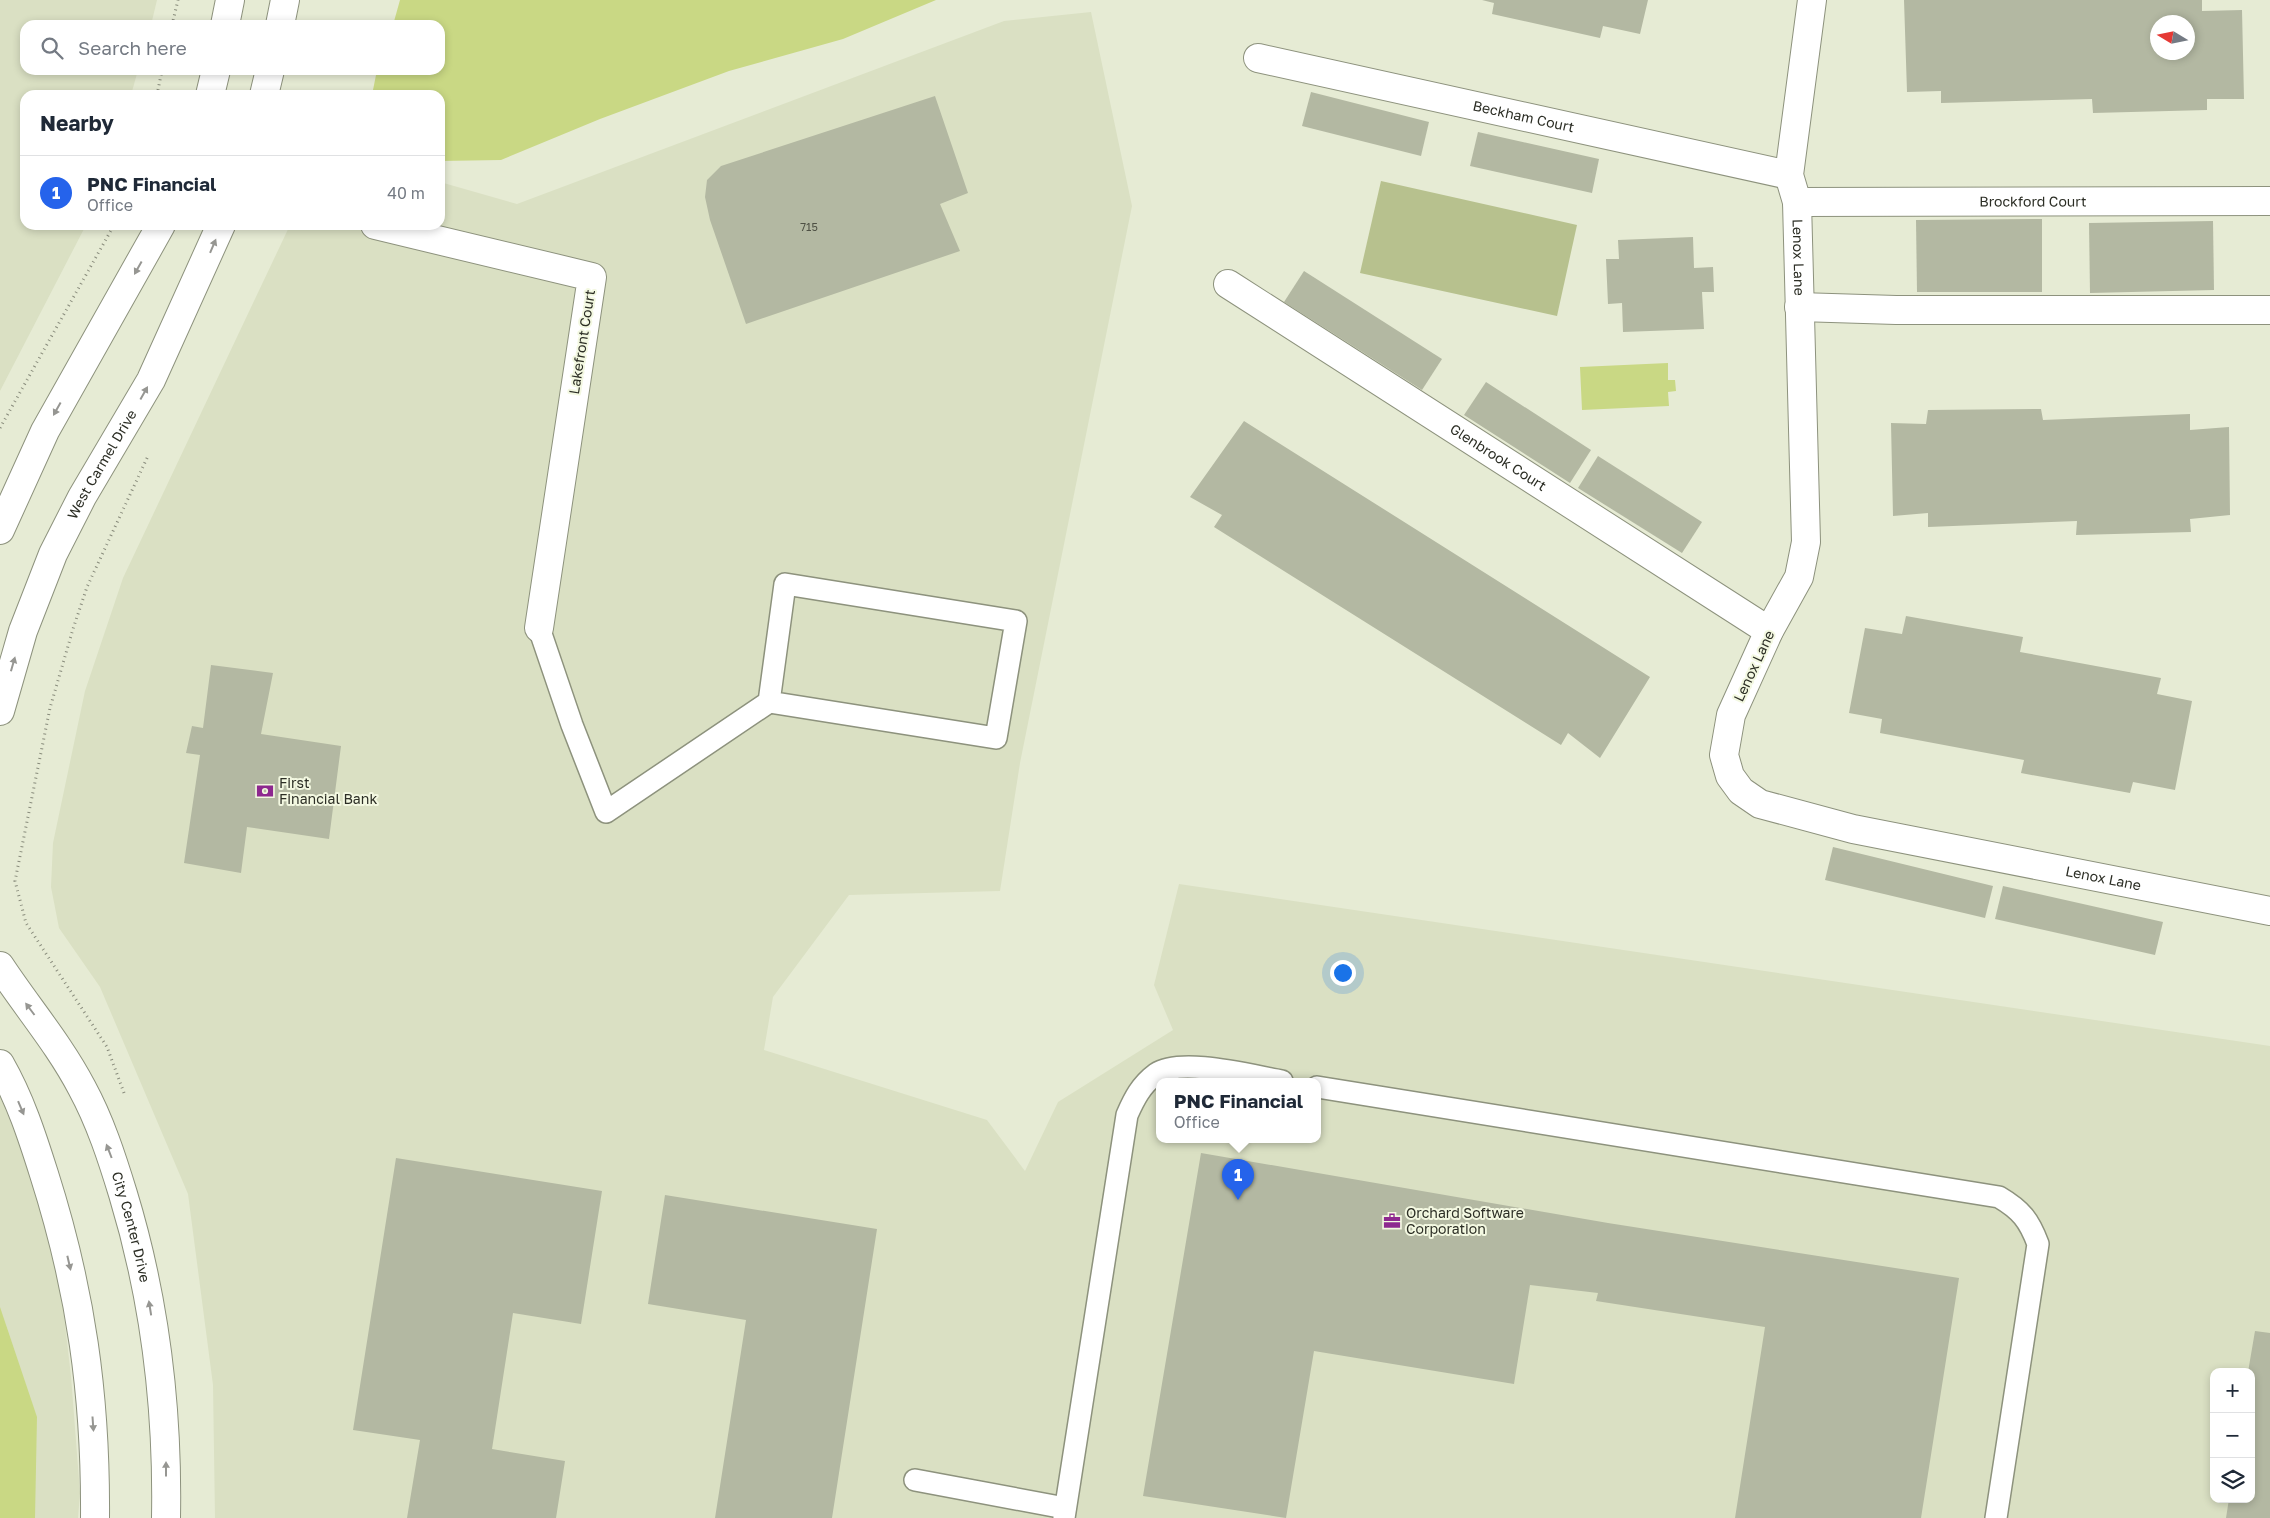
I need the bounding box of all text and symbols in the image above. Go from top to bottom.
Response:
north arrow [2150,15,2195,60]
search box [20,20,445,75]
icon: search [38,34,66,62]
text: Search here [78,36,187,59]
street label: Beckham Court [1471,97,1576,135]
text: Nearby [40,110,114,136]
text: PNC Financial [87,172,216,195]
text: 1 [52,183,60,203]
text: 40 m [387,183,425,203]
street label: Brockford Court [1979,192,2087,210]
text: Office [87,195,133,215]
street label: Lenox Lane [1789,219,1808,296]
house number: 715 [800,220,818,233]
one-way arrow [209,239,217,253]
one-way arrow [134,261,142,275]
street label: Lakefront Court [565,288,598,395]
one-way arrow [140,386,148,401]
one-way arrow [53,401,61,416]
street label: West Carmel Drive [63,406,140,522]
street label: Glenbrook Court [1447,420,1550,494]
street label: Lenox Lane [1730,627,1777,704]
one-way arrow [10,657,18,672]
place label: First Financial Bank [279,774,377,807]
bank icon: First Financial Bank [255,781,275,801]
street label: Lenox Lane [2064,862,2143,893]
your location [1330,960,1356,986]
one-way arrow [25,1003,36,1016]
popup [1156,1078,1321,1143]
text: PNC Financial [1174,1089,1303,1112]
one-way arrow [18,1101,26,1115]
text: Office [1174,1112,1220,1132]
one-way arrow [105,1143,113,1158]
pin: 1 [1222,1159,1254,1200]
street label: City Center Drive [109,1169,154,1284]
place label: Orchard Software Corporation [1406,1204,1524,1237]
office icon: Orchard Software Corporation [1382,1211,1402,1231]
one-way arrow [65,1256,73,1271]
one-way arrow [146,1299,154,1315]
map controls [2210,1368,2255,1503]
button: + [2210,1368,2255,1413]
button: − [2210,1413,2255,1458]
one-way arrow [89,1416,97,1432]
button: layers [2210,1458,2255,1503]
one-way arrow [162,1461,170,1477]

